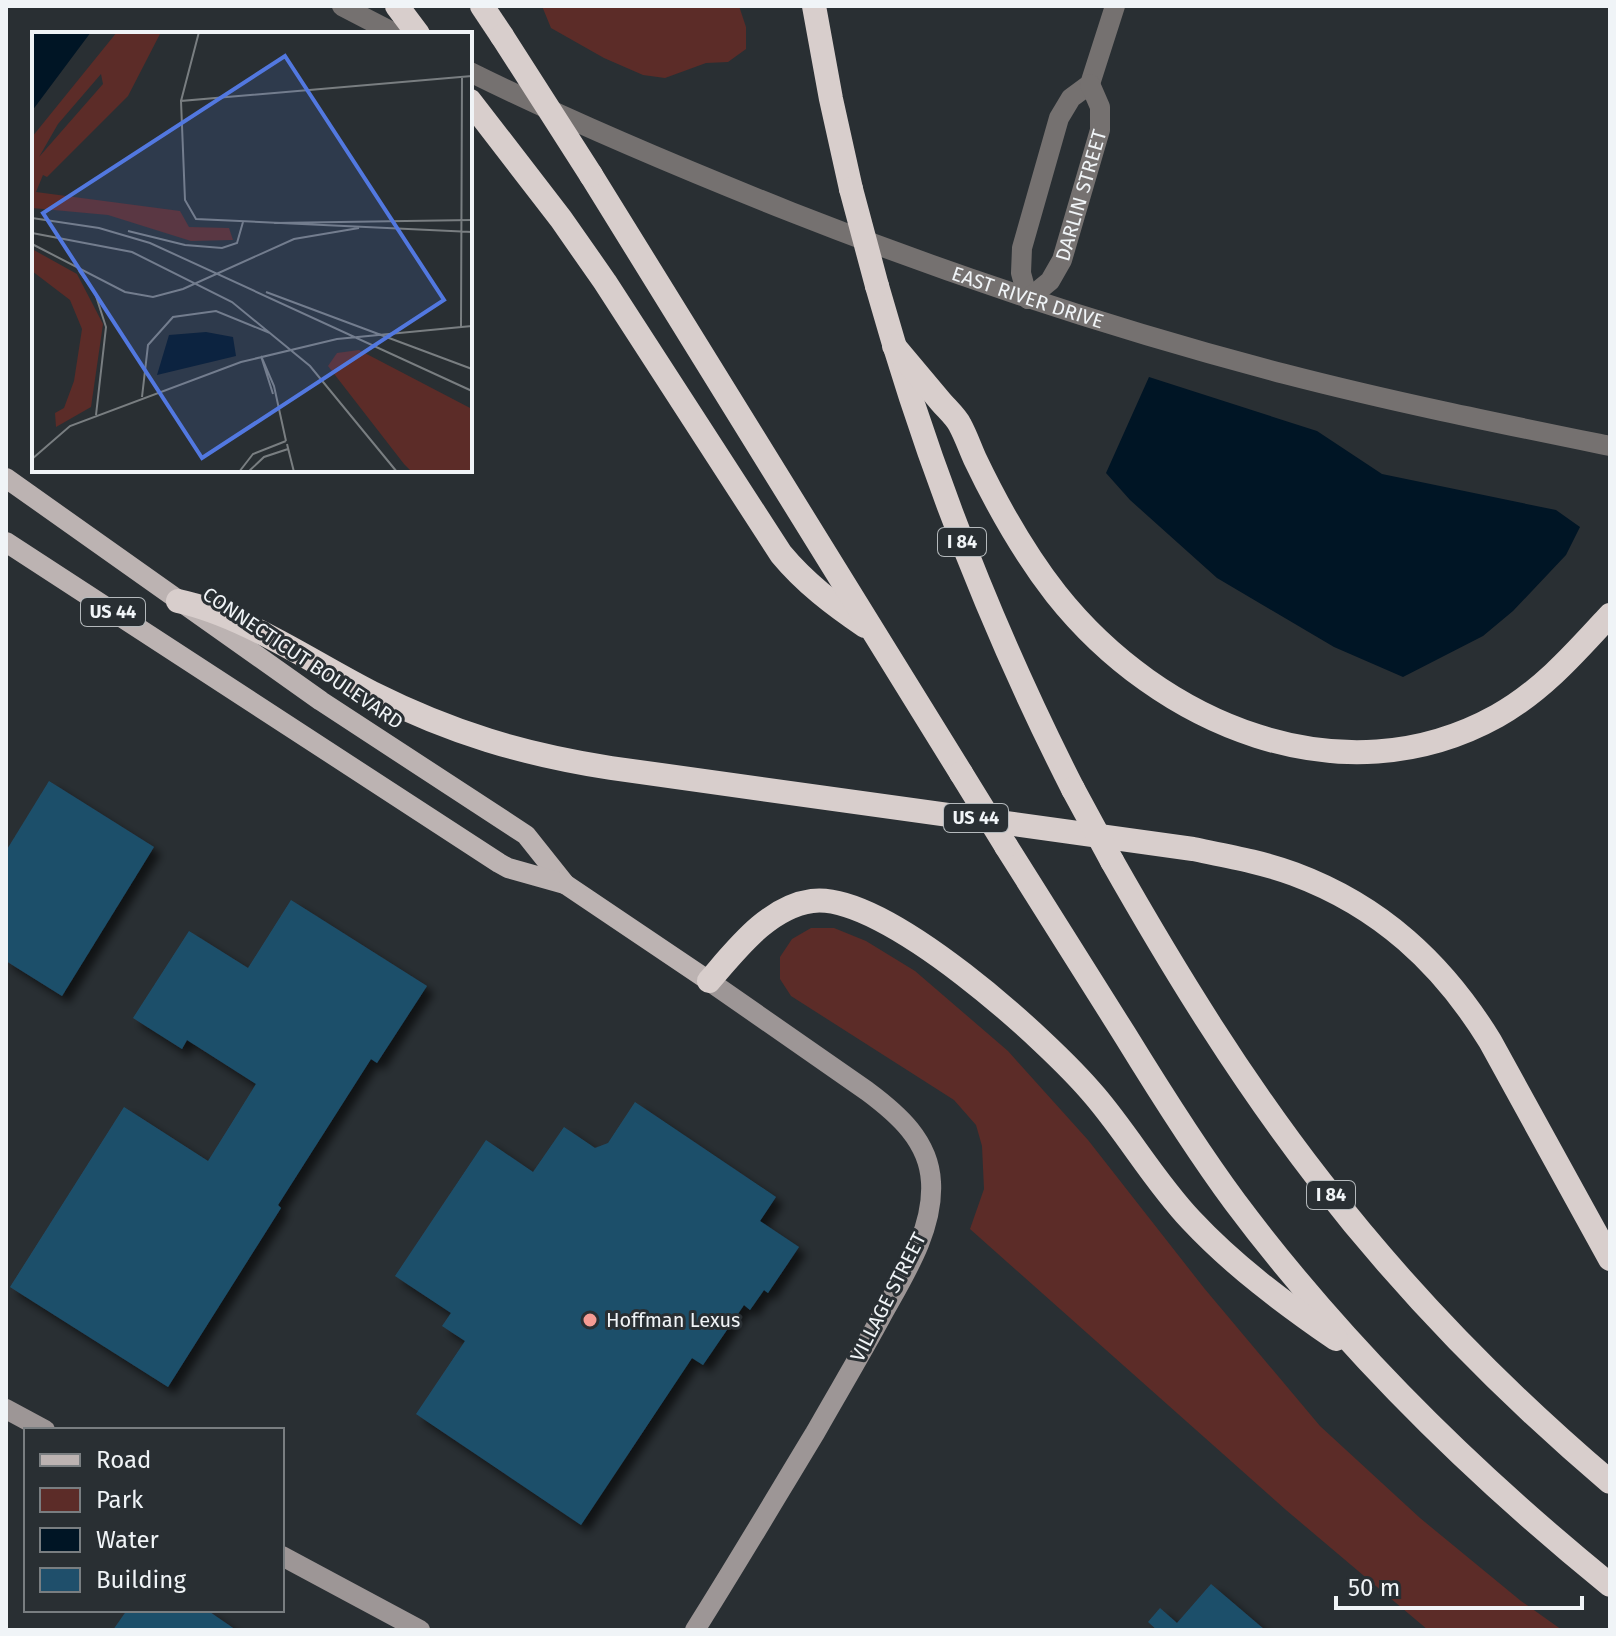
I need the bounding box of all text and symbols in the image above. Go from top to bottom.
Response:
inset map [32,32,472,472]
street label: DARLIN STREET [1050,126,1112,264]
street label: EAST RIVER DRIVE [949,261,1107,333]
road number: I 84 [938,528,986,556]
street label: CONNECTICUT BOULEVARD [198,582,408,734]
road number: US 44 [81,598,145,626]
road number: US 44 [944,804,1008,832]
road number: I 84 [1307,1181,1355,1209]
street label: VILLAGE STREET [845,1228,931,1365]
place label: Hoffman Lexus [606,1308,740,1332]
marker: Hoffman Lexus [581,1311,599,1329]
legend [24,1428,284,1612]
text: Road [96,1446,151,1474]
text: Park [96,1486,144,1514]
text: Water [96,1526,160,1554]
scale bar [1336,1560,1582,1610]
text: Building [96,1566,186,1594]
text: 50 m [1348,1574,1400,1602]

